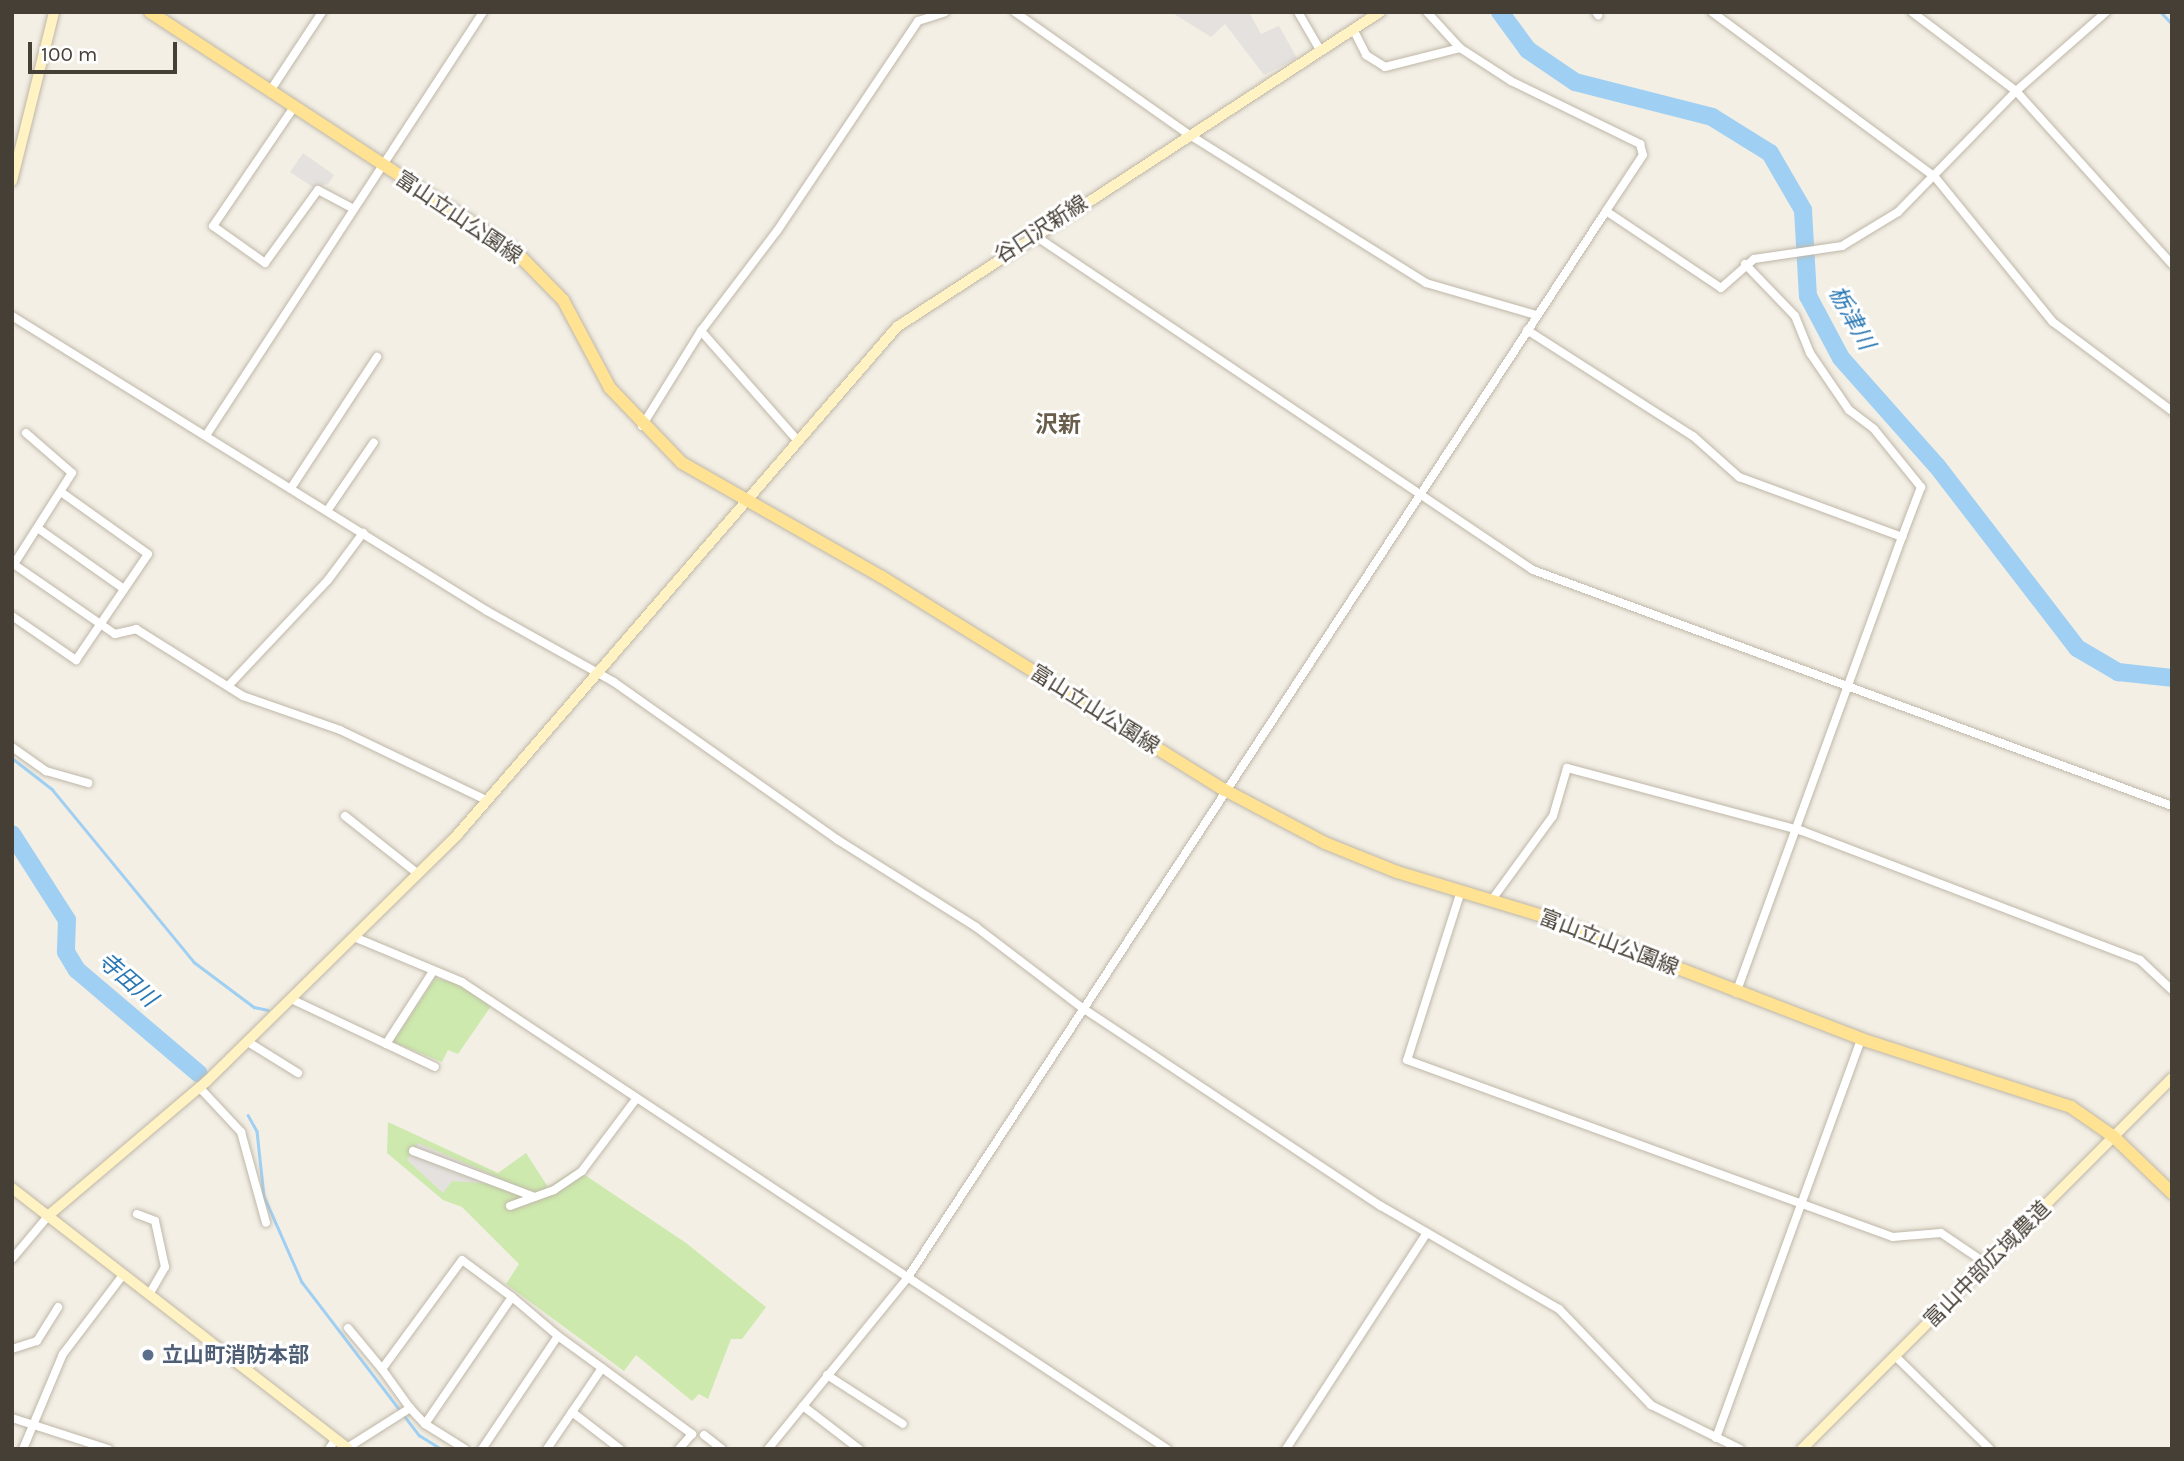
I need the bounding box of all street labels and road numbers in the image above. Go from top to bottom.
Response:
street label: 富山立山公園線 [391,165,527,269]
street label: 谷口沢新線 [990,190,1092,268]
street label: 富山立山公園線 [1026,659,1164,759]
street label: 富山立山公園線 [1536,904,1682,980]
street label: 富山中部広域農道 [1919,1196,2055,1332]

